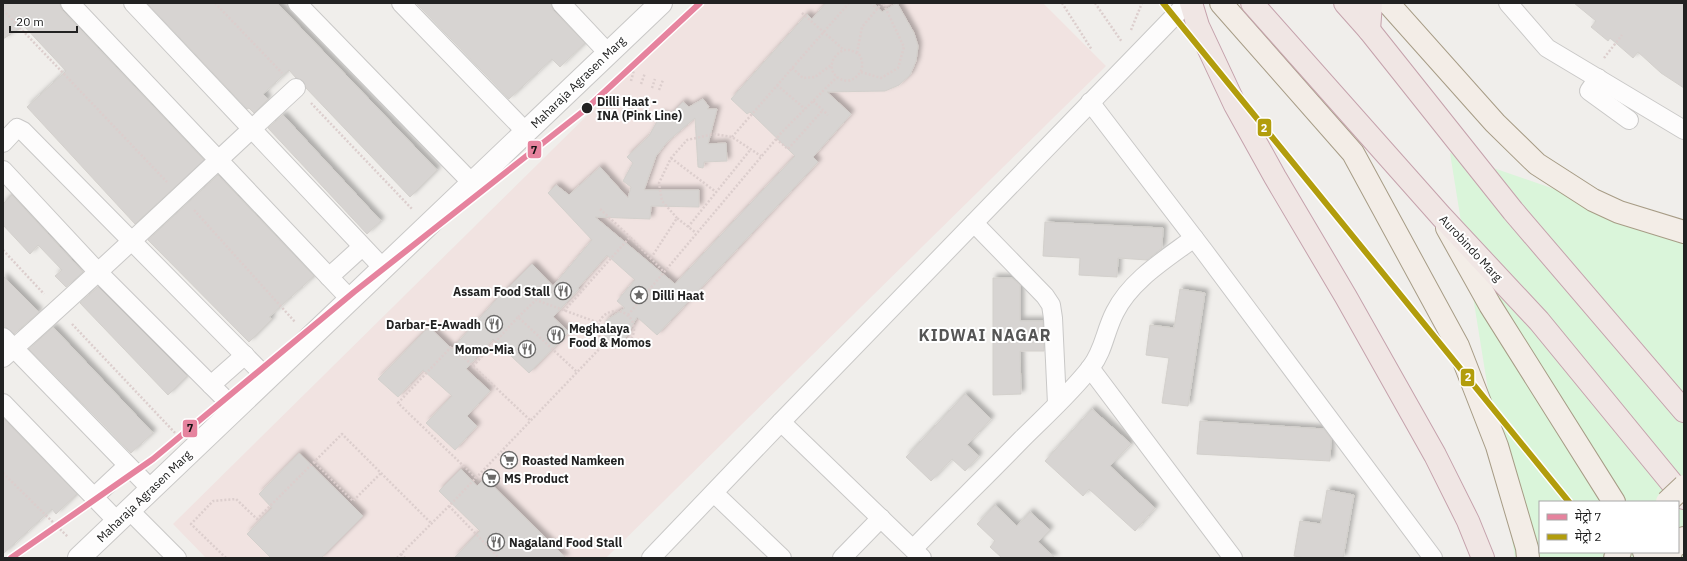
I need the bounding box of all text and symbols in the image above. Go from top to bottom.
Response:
scale bar [10,8,77,34]
text: 20 m [16,14,44,29]
street label: Maharaja Agrasen Marg [528,32,629,131]
place label: Dilli Haat - INA (Pink Line) [597,94,682,123]
marker: Dilli Haat - INA (Pink Line) [580,101,594,115]
line badge: 2 [1257,118,1272,137]
text: 2 [1261,121,1268,135]
line badge: 7 [527,140,542,159]
text: 7 [531,143,538,157]
street label: Aurobindo Marg [1436,212,1506,285]
restaurant icon: Assam Food Stall [553,281,573,301]
place label: Assam Food Stall [453,284,550,299]
place icon: Dilli Haat [629,285,649,305]
place label: Dilli Haat [652,288,705,303]
restaurant icon: Darbar-E-Awadh [484,314,504,334]
place label: Darbar-E-Awadh [386,317,481,332]
place label: Meghalaya Food & Momos [569,321,651,350]
restaurant icon: Meghalaya Food & Momos [546,325,566,345]
district label: KIDWAI NAGAR [919,325,1051,345]
restaurant icon: Momo-Mia [517,339,537,359]
place label: Momo-Mia [455,342,514,357]
line badge: 2 [1460,368,1475,387]
text: 2 [1465,370,1472,384]
line badge: 7 [182,419,198,438]
text: 7 [187,421,194,435]
street label: Maharaja Agrasen Marg [94,446,195,545]
supermarket icon: Roasted Namkeen [499,450,519,470]
place label: Roasted Namkeen [522,453,624,468]
supermarket icon: MS Product [481,468,501,488]
place label: MS Product [504,471,569,486]
legend [1539,501,1679,553]
text: मेट्रो 7 [1575,509,1601,524]
text: मेट्रो 2 [1575,529,1601,544]
restaurant icon: Nagaland Food Stall [486,532,506,552]
place label: Nagaland Food Stall [509,535,622,550]

